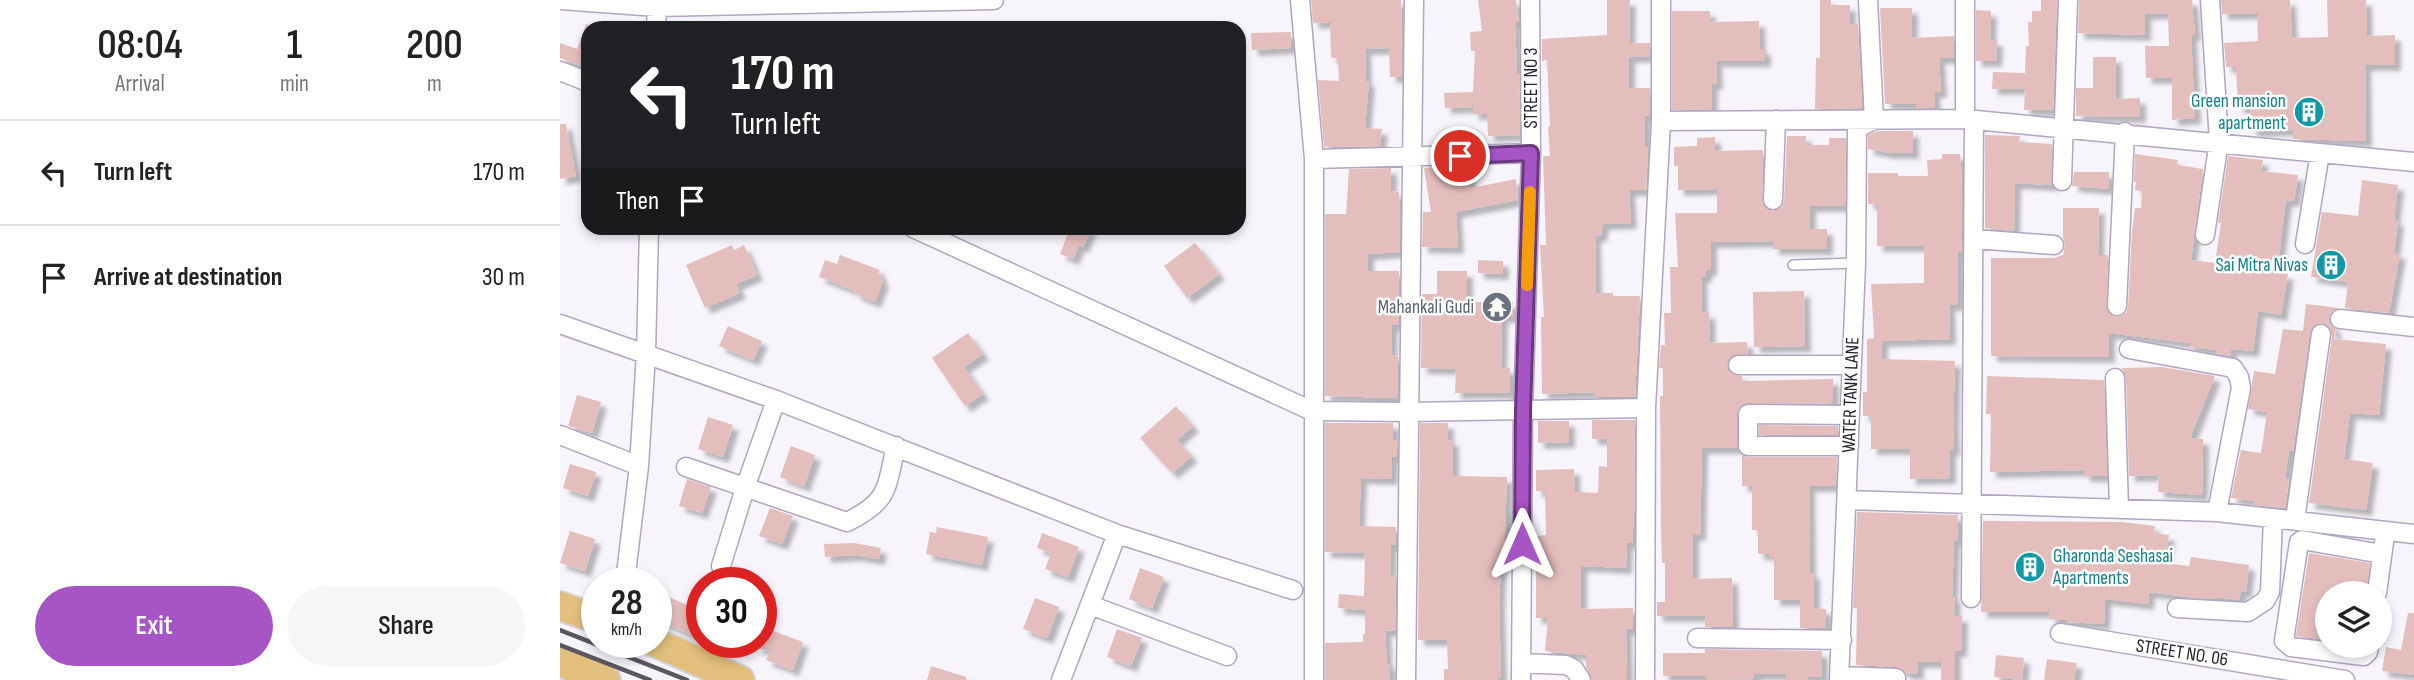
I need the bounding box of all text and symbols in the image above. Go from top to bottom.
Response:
text: 08:04 [97,20,183,71]
text: 1 [287,20,302,71]
text: 200 [406,20,463,71]
text: 170 m [731,45,835,104]
street label: STREET NO 3 [1520,48,1543,128]
icon: left [616,49,707,140]
text: Arrival [115,70,165,98]
text: min [280,70,309,98]
text: m [427,70,442,98]
place label: Green mansion apartment [2191,90,2286,135]
building icon: Green mansion apartment [2292,95,2326,129]
text: Turn left [731,105,821,144]
pin [1430,126,1490,186]
icon: arrive [1441,137,1479,175]
icon: left [35,154,73,192]
text: Turn left [94,157,172,188]
text: 170 m [473,157,525,188]
icon: arrive [673,182,711,220]
text: Then [616,186,659,217]
building icon: Sai Mitra Nivas [2314,248,2348,282]
place label: Sai Mitra Nivas [2215,254,2308,277]
icon: arrive [35,259,73,297]
text: Arrive at destination [94,262,282,293]
text: 30 m [482,262,525,293]
temple icon: Mahankali Gudi [1480,290,1514,324]
place label: Mahankali Gudi [1378,296,1474,319]
street label: WATER TANK LANE [1837,337,1865,453]
position arrow [1485,507,1559,581]
place label: Gharonda Seshasai Apartments [2052,545,2173,590]
building icon: Gharonda Seshasai Apartments [2013,550,2047,584]
speed limit sign: 30 [686,567,777,658]
map controls [2315,581,2392,658]
button: layers [2315,581,2392,658]
text: 28 [611,582,642,625]
button: Exit [35,586,273,666]
button: Share [287,586,525,666]
text: km/h [611,619,642,640]
street label: STREET NO. 06 [2134,634,2230,672]

